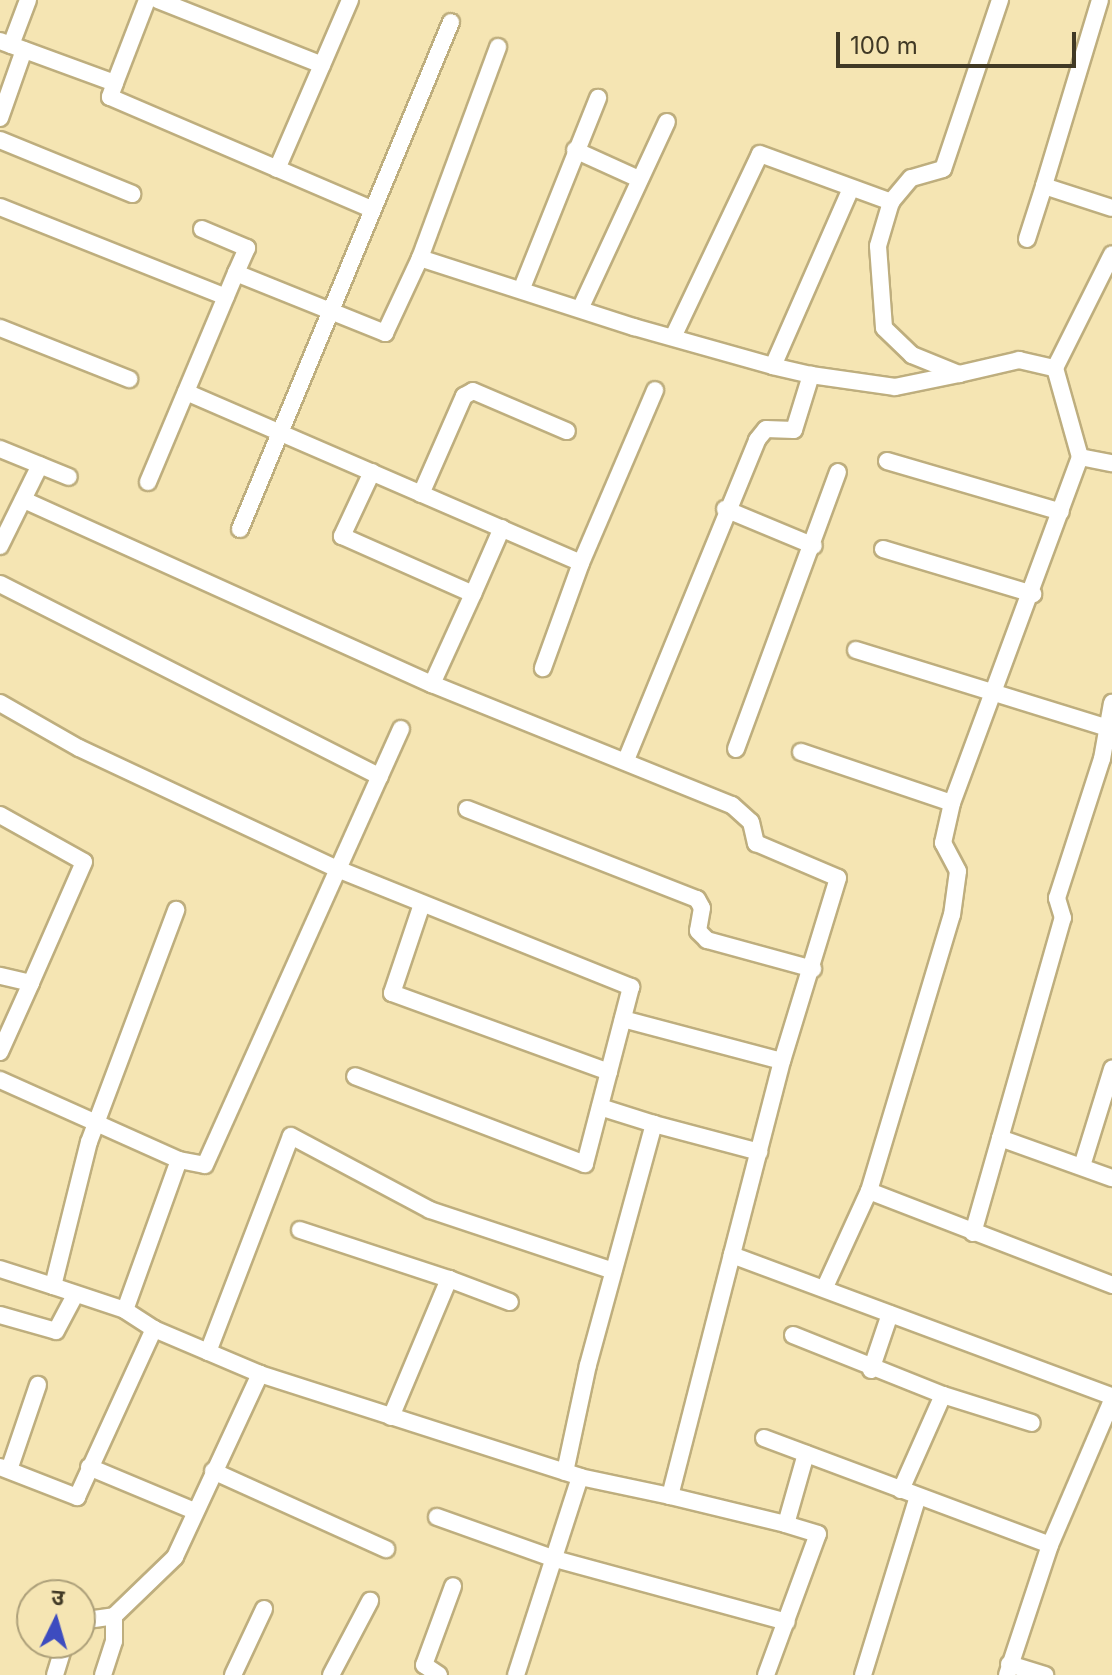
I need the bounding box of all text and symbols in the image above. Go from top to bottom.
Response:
scale bar [840,16,1080,66]
text: 100 m [850,31,918,60]
north arrow [16,1579,96,1659]
text: उ [50,1584,65,1611]

